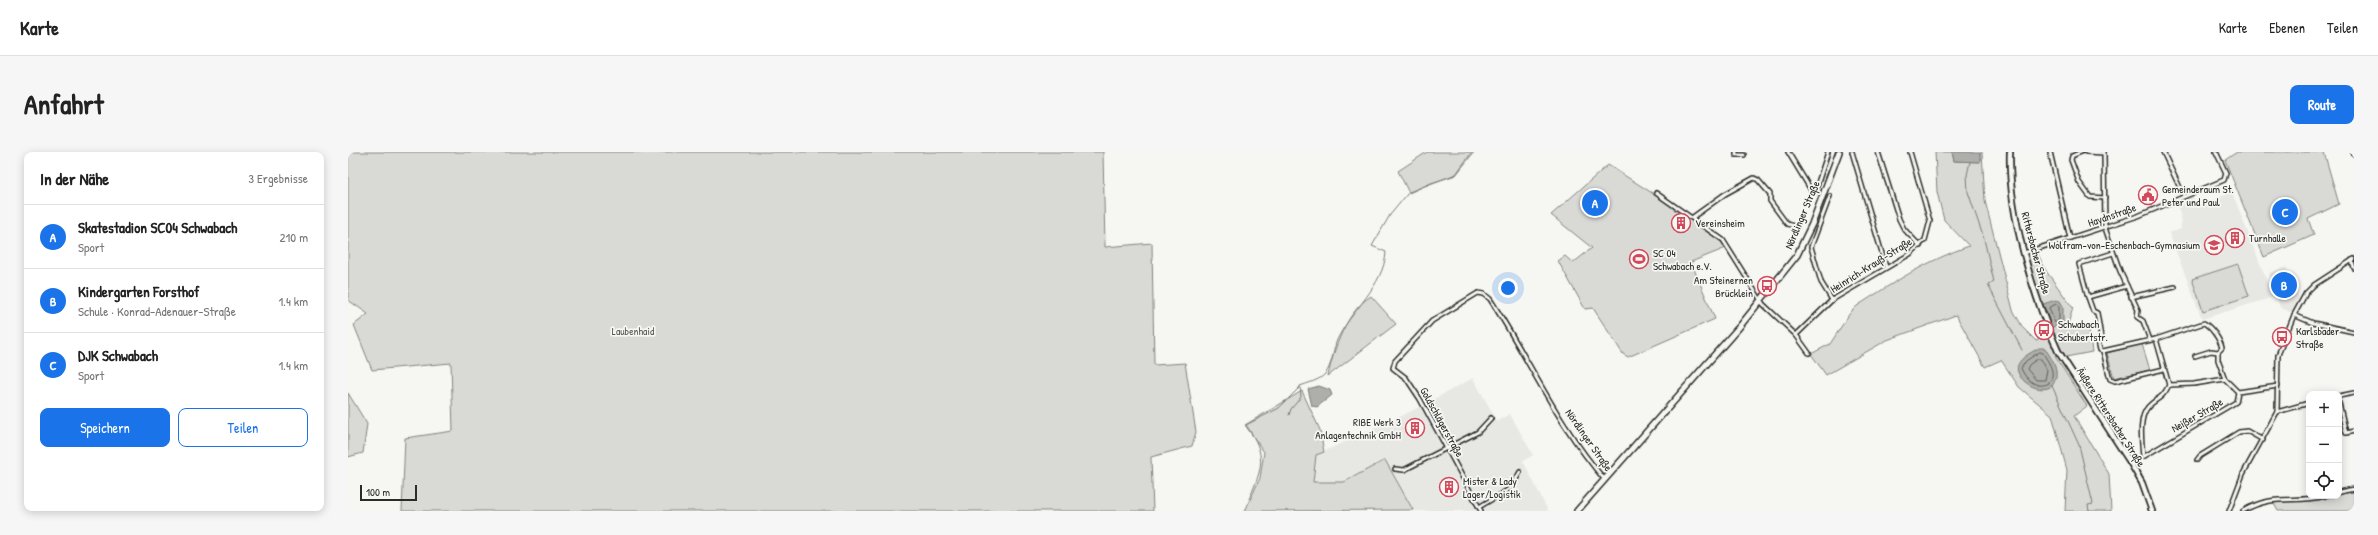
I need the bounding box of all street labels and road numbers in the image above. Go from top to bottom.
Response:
street label: Nördlinger Straße [1781,178,1823,251]
street label: Haydnstraße [2086,200,2139,230]
street label: Rittersbacher Straße [2018,210,2054,296]
street label: Heinrich-Krauß-Straße [1828,234,1915,296]
street label: Äußere Rittersbacher Straße [2074,365,2149,470]
street label: Goldschlägerstraße [1417,385,1467,460]
street label: Neißer Straße [2169,394,2226,435]
street label: Nördlinger Straße [1562,406,1616,474]

